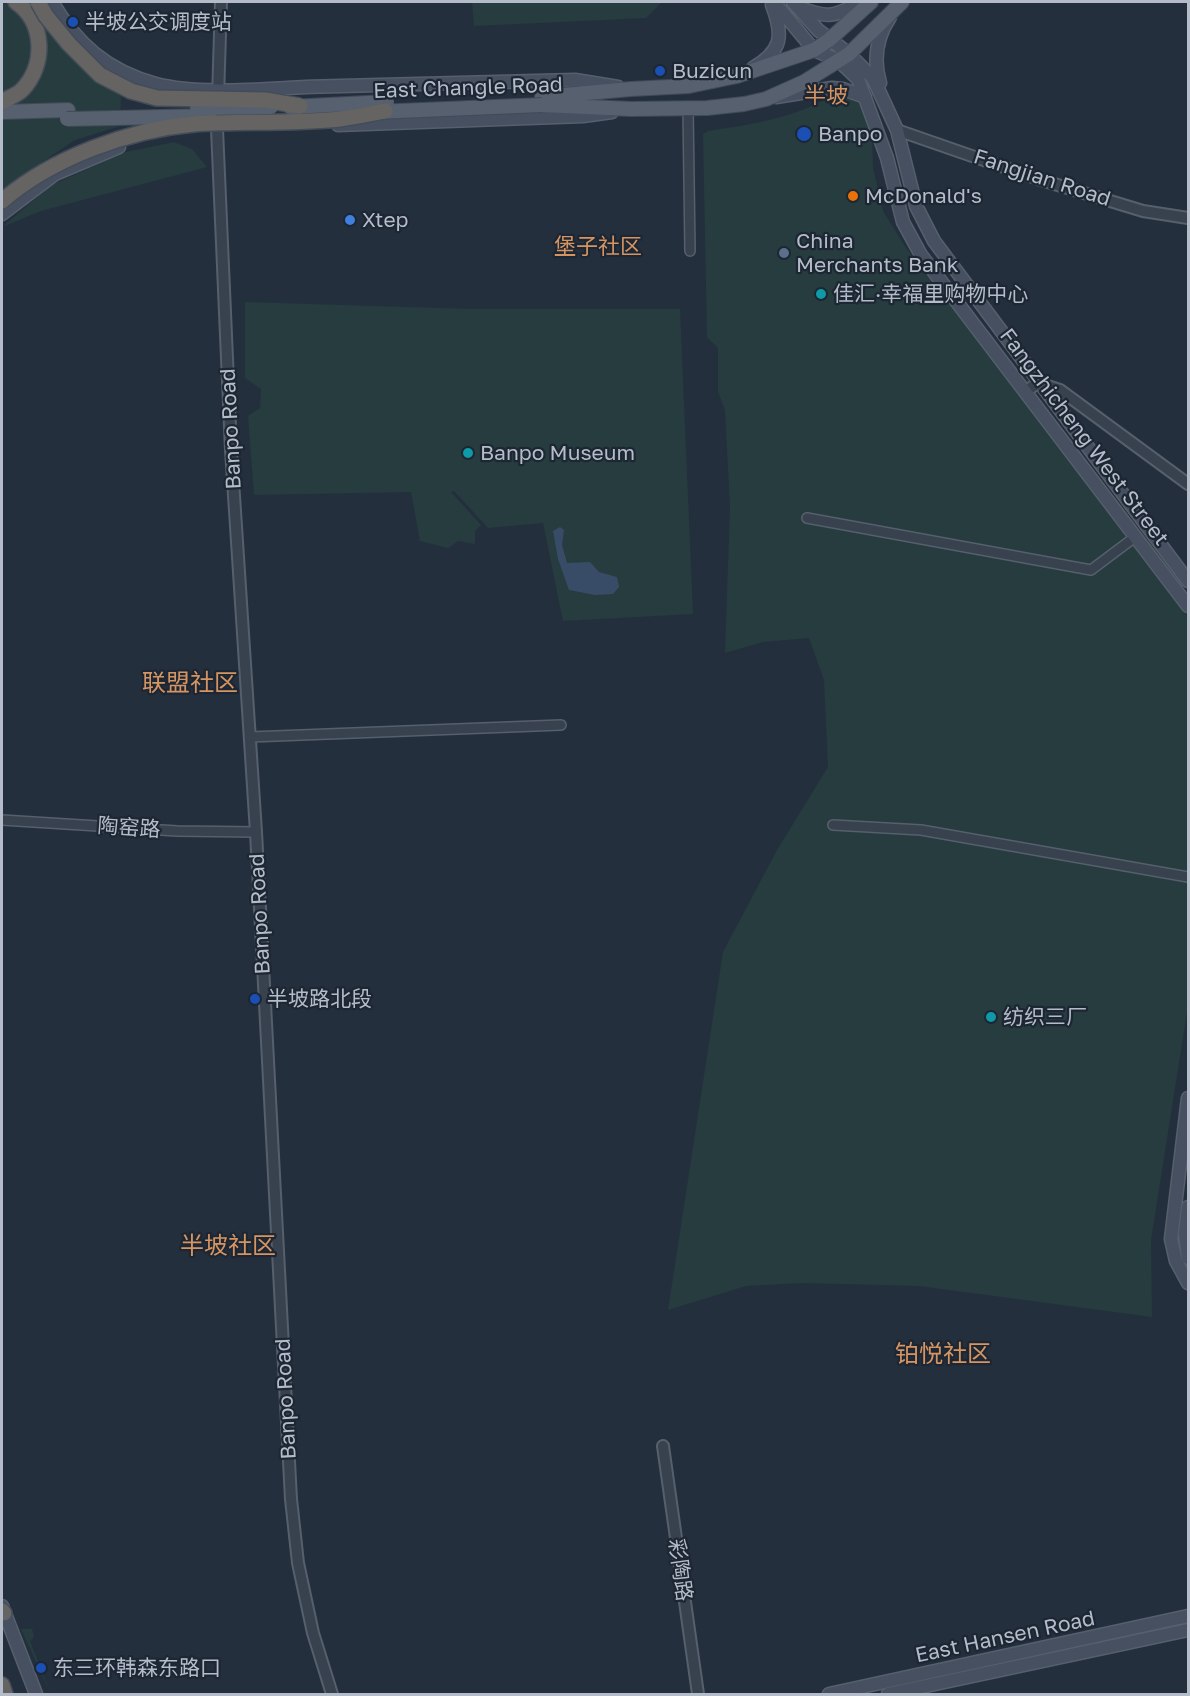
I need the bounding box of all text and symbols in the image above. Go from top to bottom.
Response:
place label: 半坡公交调度站 [85,9,232,35]
marker: 半坡公交调度站 [66,15,80,29]
place label: Buzicun [672,58,752,84]
marker: Buzicun [653,64,667,78]
street label: East Changle Road [373,72,563,104]
district label: 半坡 [804,83,848,109]
place label: Banpo [818,121,882,147]
marker: Banpo [795,125,813,143]
street label: Fangjian Road [970,144,1114,212]
place label: McDonald's [865,183,982,209]
marker: McDonald's [846,189,860,203]
place label: Xtep [362,207,409,233]
marker: Xtep [343,213,357,227]
place label: China Merchants Bank [796,228,959,278]
district label: 堡子社区 [554,234,642,260]
marker: China Merchants Bank [777,246,791,260]
place label: 佳汇·幸福里购物中心 [833,281,1028,307]
marker: 佳汇·幸福里购物中心 [814,287,828,301]
street label: Fangzhicheng West Street [994,324,1174,550]
street label: Banpo Road [215,368,247,490]
place label: Banpo Museum [480,440,635,466]
marker: Banpo Museum [461,446,475,460]
district label: 联盟社区 [142,669,238,697]
street label: 陶窑路 [97,813,161,843]
street label: Banpo Road [244,853,276,975]
place label: 半坡路北段 [267,986,372,1012]
marker: 半坡路北段 [248,992,262,1006]
place label: 纺织三厂 [1003,1004,1087,1030]
marker: 纺织三厂 [984,1010,998,1024]
district label: 半坡社区 [180,1232,276,1260]
street label: Banpo Road [270,1338,302,1460]
district label: 铂悦社区 [895,1340,991,1368]
street label: 彩陶路 [663,1537,697,1603]
street label: East Hansen Road [913,1606,1097,1668]
place label: 东三环韩森东路口 [53,1655,221,1681]
marker: 东三环韩森东路口 [34,1661,48,1675]

